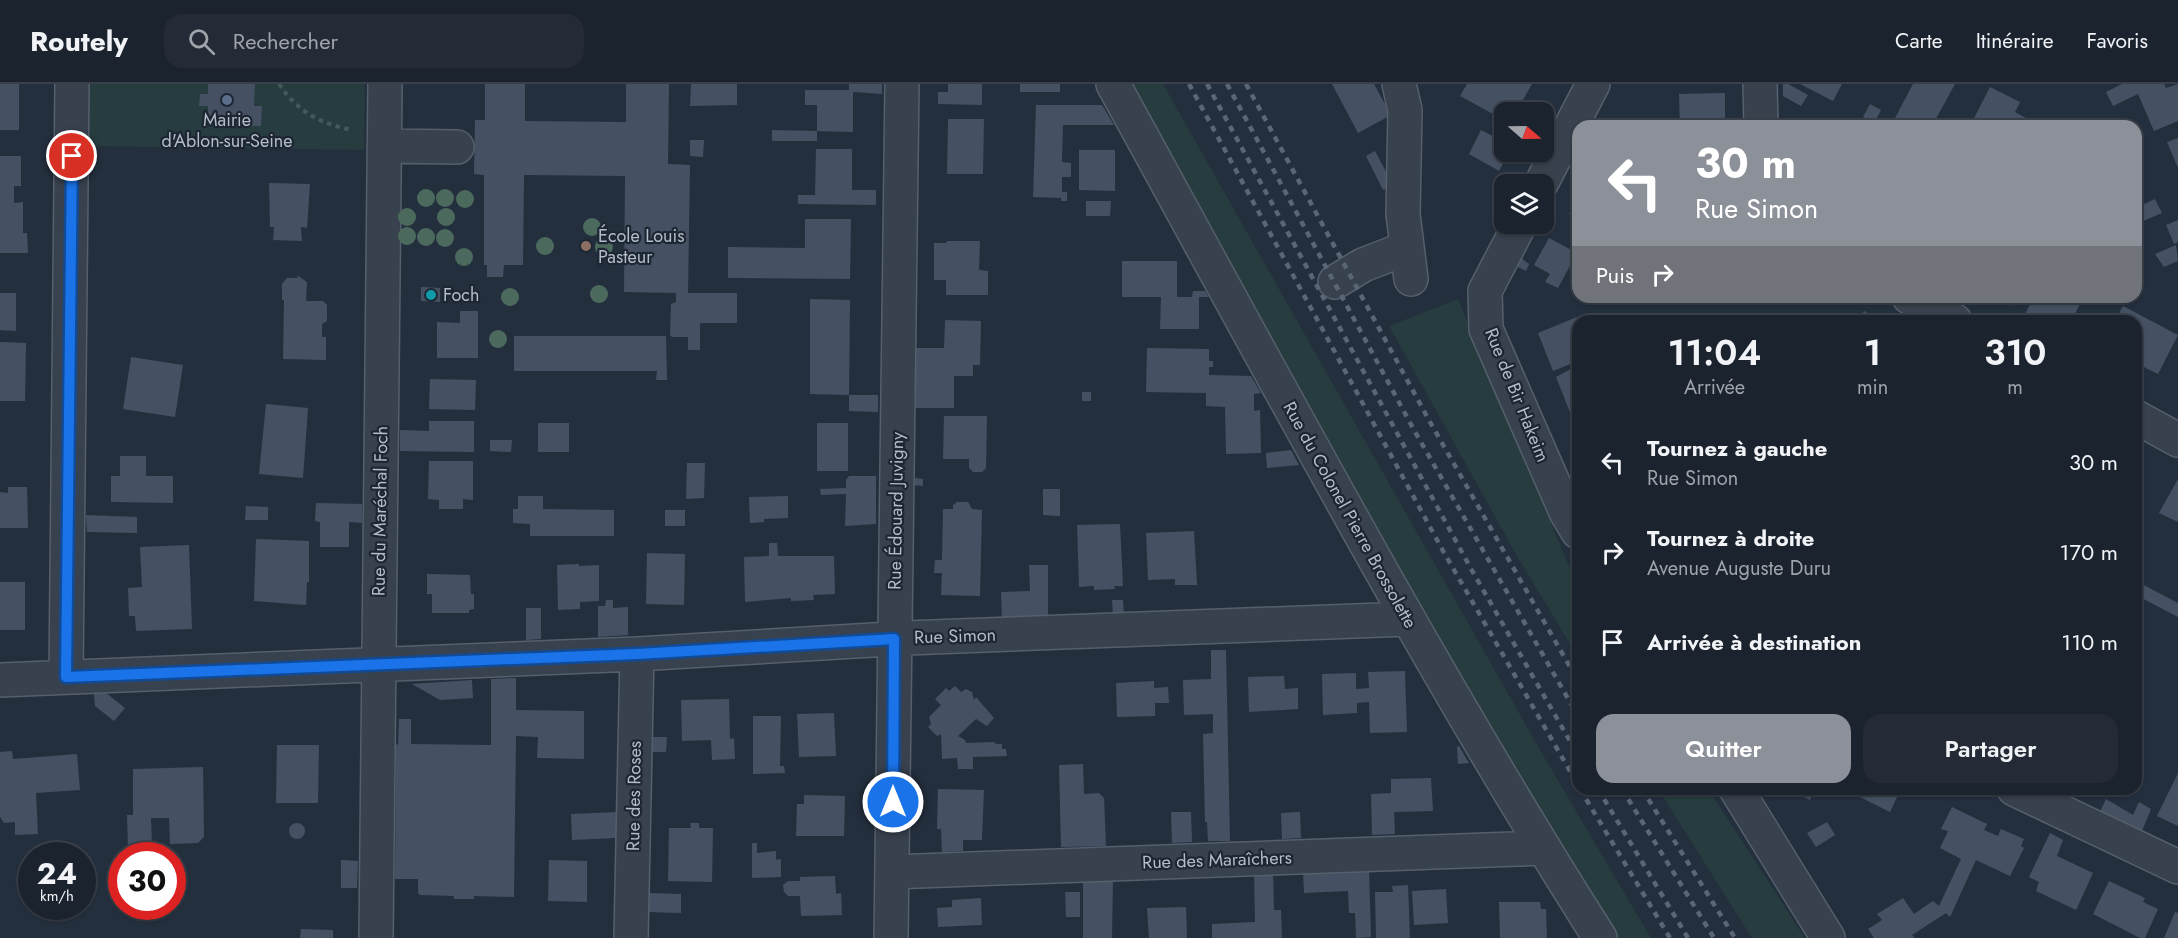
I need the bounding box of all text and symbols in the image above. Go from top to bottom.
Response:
search box [164,14,584,68]
text: Routely [30,21,128,62]
icon: search [185,25,218,58]
text: Rechercher [233,25,338,57]
text: Carte [1895,26,1943,56]
text: Itinéraire [1976,26,2054,56]
text: Favoris [2087,26,2148,56]
marker: Mairie d'Ablon-sur-Seine [220,93,234,107]
north arrow [1494,102,1554,162]
map controls [1494,102,1554,234]
place label: Mairie d'Ablon-sur-Seine [161,107,293,154]
pin [46,130,97,181]
text: 30 m [1695,133,1796,194]
icon: arrive [55,139,88,172]
icon: left [1596,144,1674,222]
button: layers [1494,174,1554,234]
text: Rue Simon [1695,189,1818,228]
place label: École Louis Pasteur [598,223,684,270]
marker: École Louis Pasteur [579,239,593,253]
icon: right [1646,258,1679,291]
text: Puis [1596,259,1634,291]
place label: Foch [443,282,479,308]
marker: Foch [424,288,438,302]
street label: Rue de Bir Hakeim [1478,324,1556,466]
text: 11:04 [1668,326,1761,378]
text: 1 [1864,326,1882,378]
text: 310 [1984,326,2046,378]
text: Arrivée [1684,373,1745,402]
text: min [1857,373,1888,402]
text: m [2007,373,2023,402]
street label: Rue du Colonel Pierre Brossolette [1277,397,1423,633]
street label: Rue du Maréchal Foch [366,426,394,596]
street label: Rue Édouard Juvigny [882,432,910,590]
text: Tournez à gauche [1647,432,1827,464]
icon: left [1596,446,1629,479]
text: 30 m [2069,446,2118,478]
text: Rue Simon [1647,464,1738,493]
text: Tournez à droite [1647,522,1814,554]
icon: right [1596,536,1629,569]
text: 170 m [2060,536,2118,568]
text: Avenue Auguste Duru [1647,554,1831,583]
street label: Rue Simon [914,622,996,650]
icon: arrive [1596,626,1629,659]
text: Arrivée à destination [1647,626,1861,658]
text: 110 m [2061,626,2118,658]
button: Quitter [1596,714,1851,783]
button: Partager [1863,714,2118,783]
street label: Rue des Roses [620,741,648,851]
position arrow [861,770,925,834]
speed limit sign: 30 [108,842,186,920]
street label: Rue des Maraîchers [1142,844,1292,876]
text: 24 [37,852,77,895]
text: km/h [40,885,74,907]

